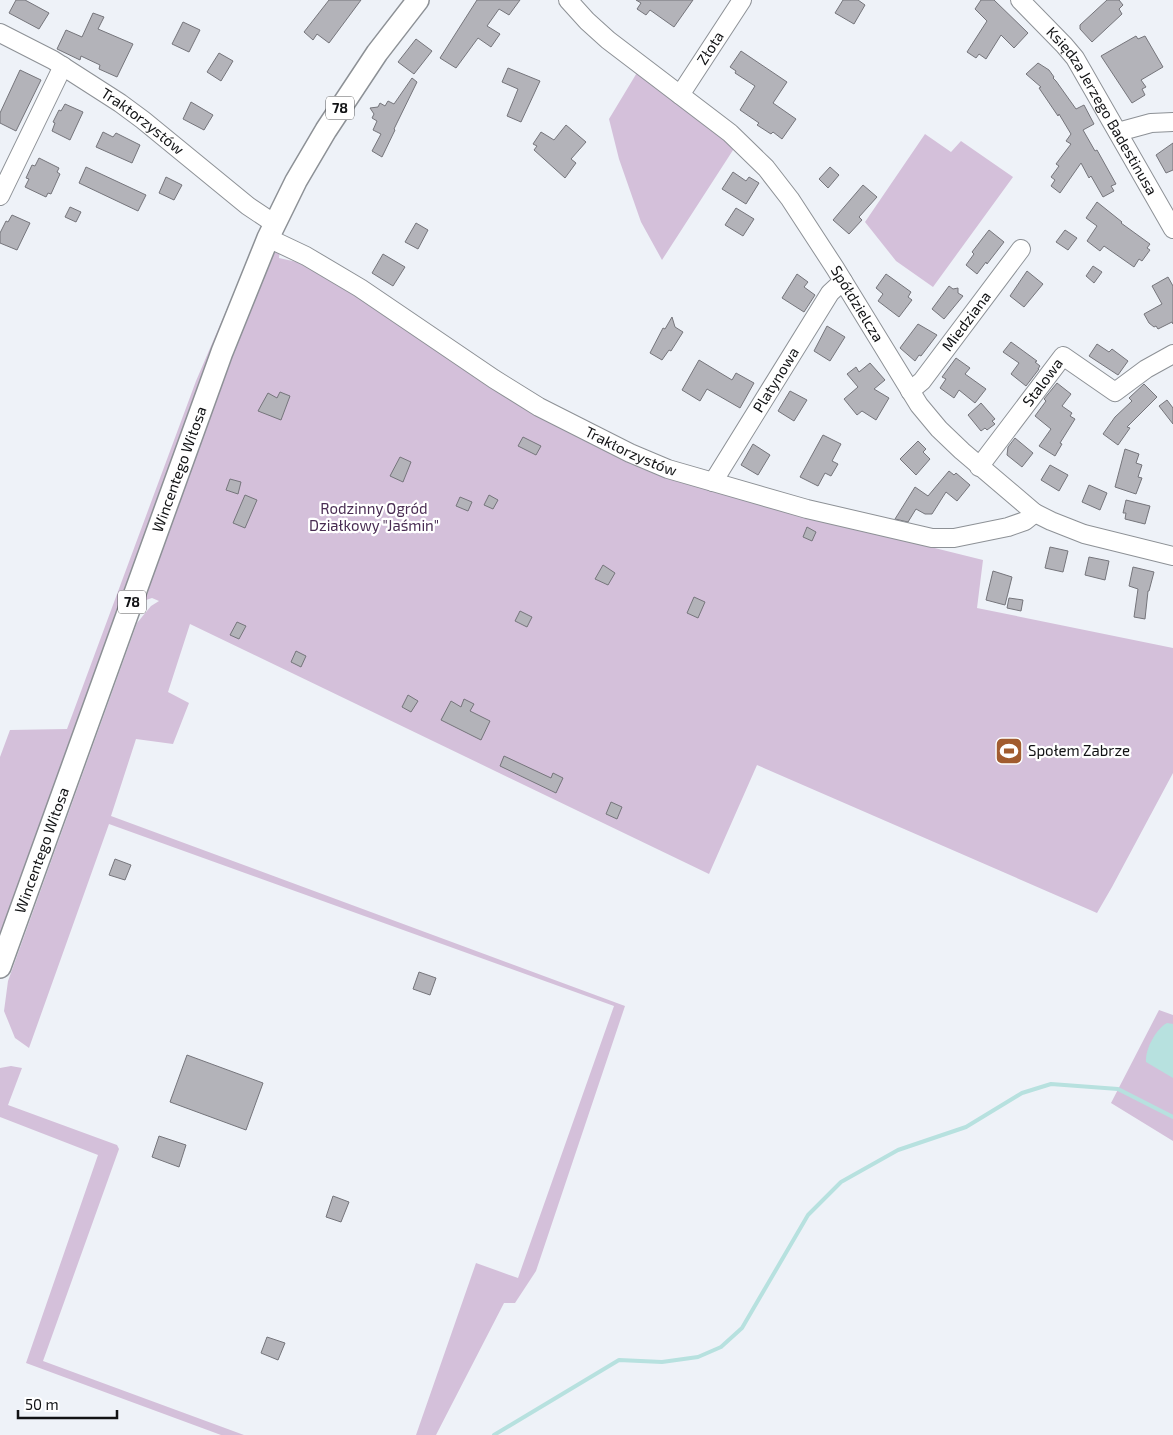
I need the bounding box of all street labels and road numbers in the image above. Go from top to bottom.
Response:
street label: Księdza Jerzego Badestinusa [1043,23,1162,198]
street label: Złota [692,28,727,68]
street label: Traktorzystów [98,83,188,158]
road number: 78 [326,96,354,120]
street label: Spółdzielcza [828,262,888,345]
street label: Miedziana [938,287,994,354]
street label: Platynowa [748,344,802,415]
street label: Stalowa [1018,354,1066,410]
street label: Wincentego Witosa [148,404,210,534]
street label: Traktorzystów [582,422,679,479]
road number: 78 [118,590,146,614]
street label: Wincentego Witosa [10,785,72,915]

